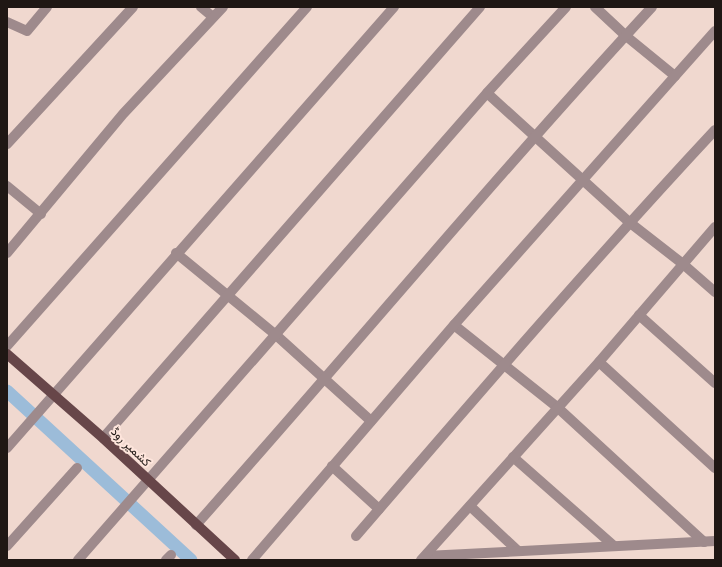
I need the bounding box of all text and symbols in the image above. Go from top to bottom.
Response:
street label: کشمیر روڈ [108,424,154,470]

